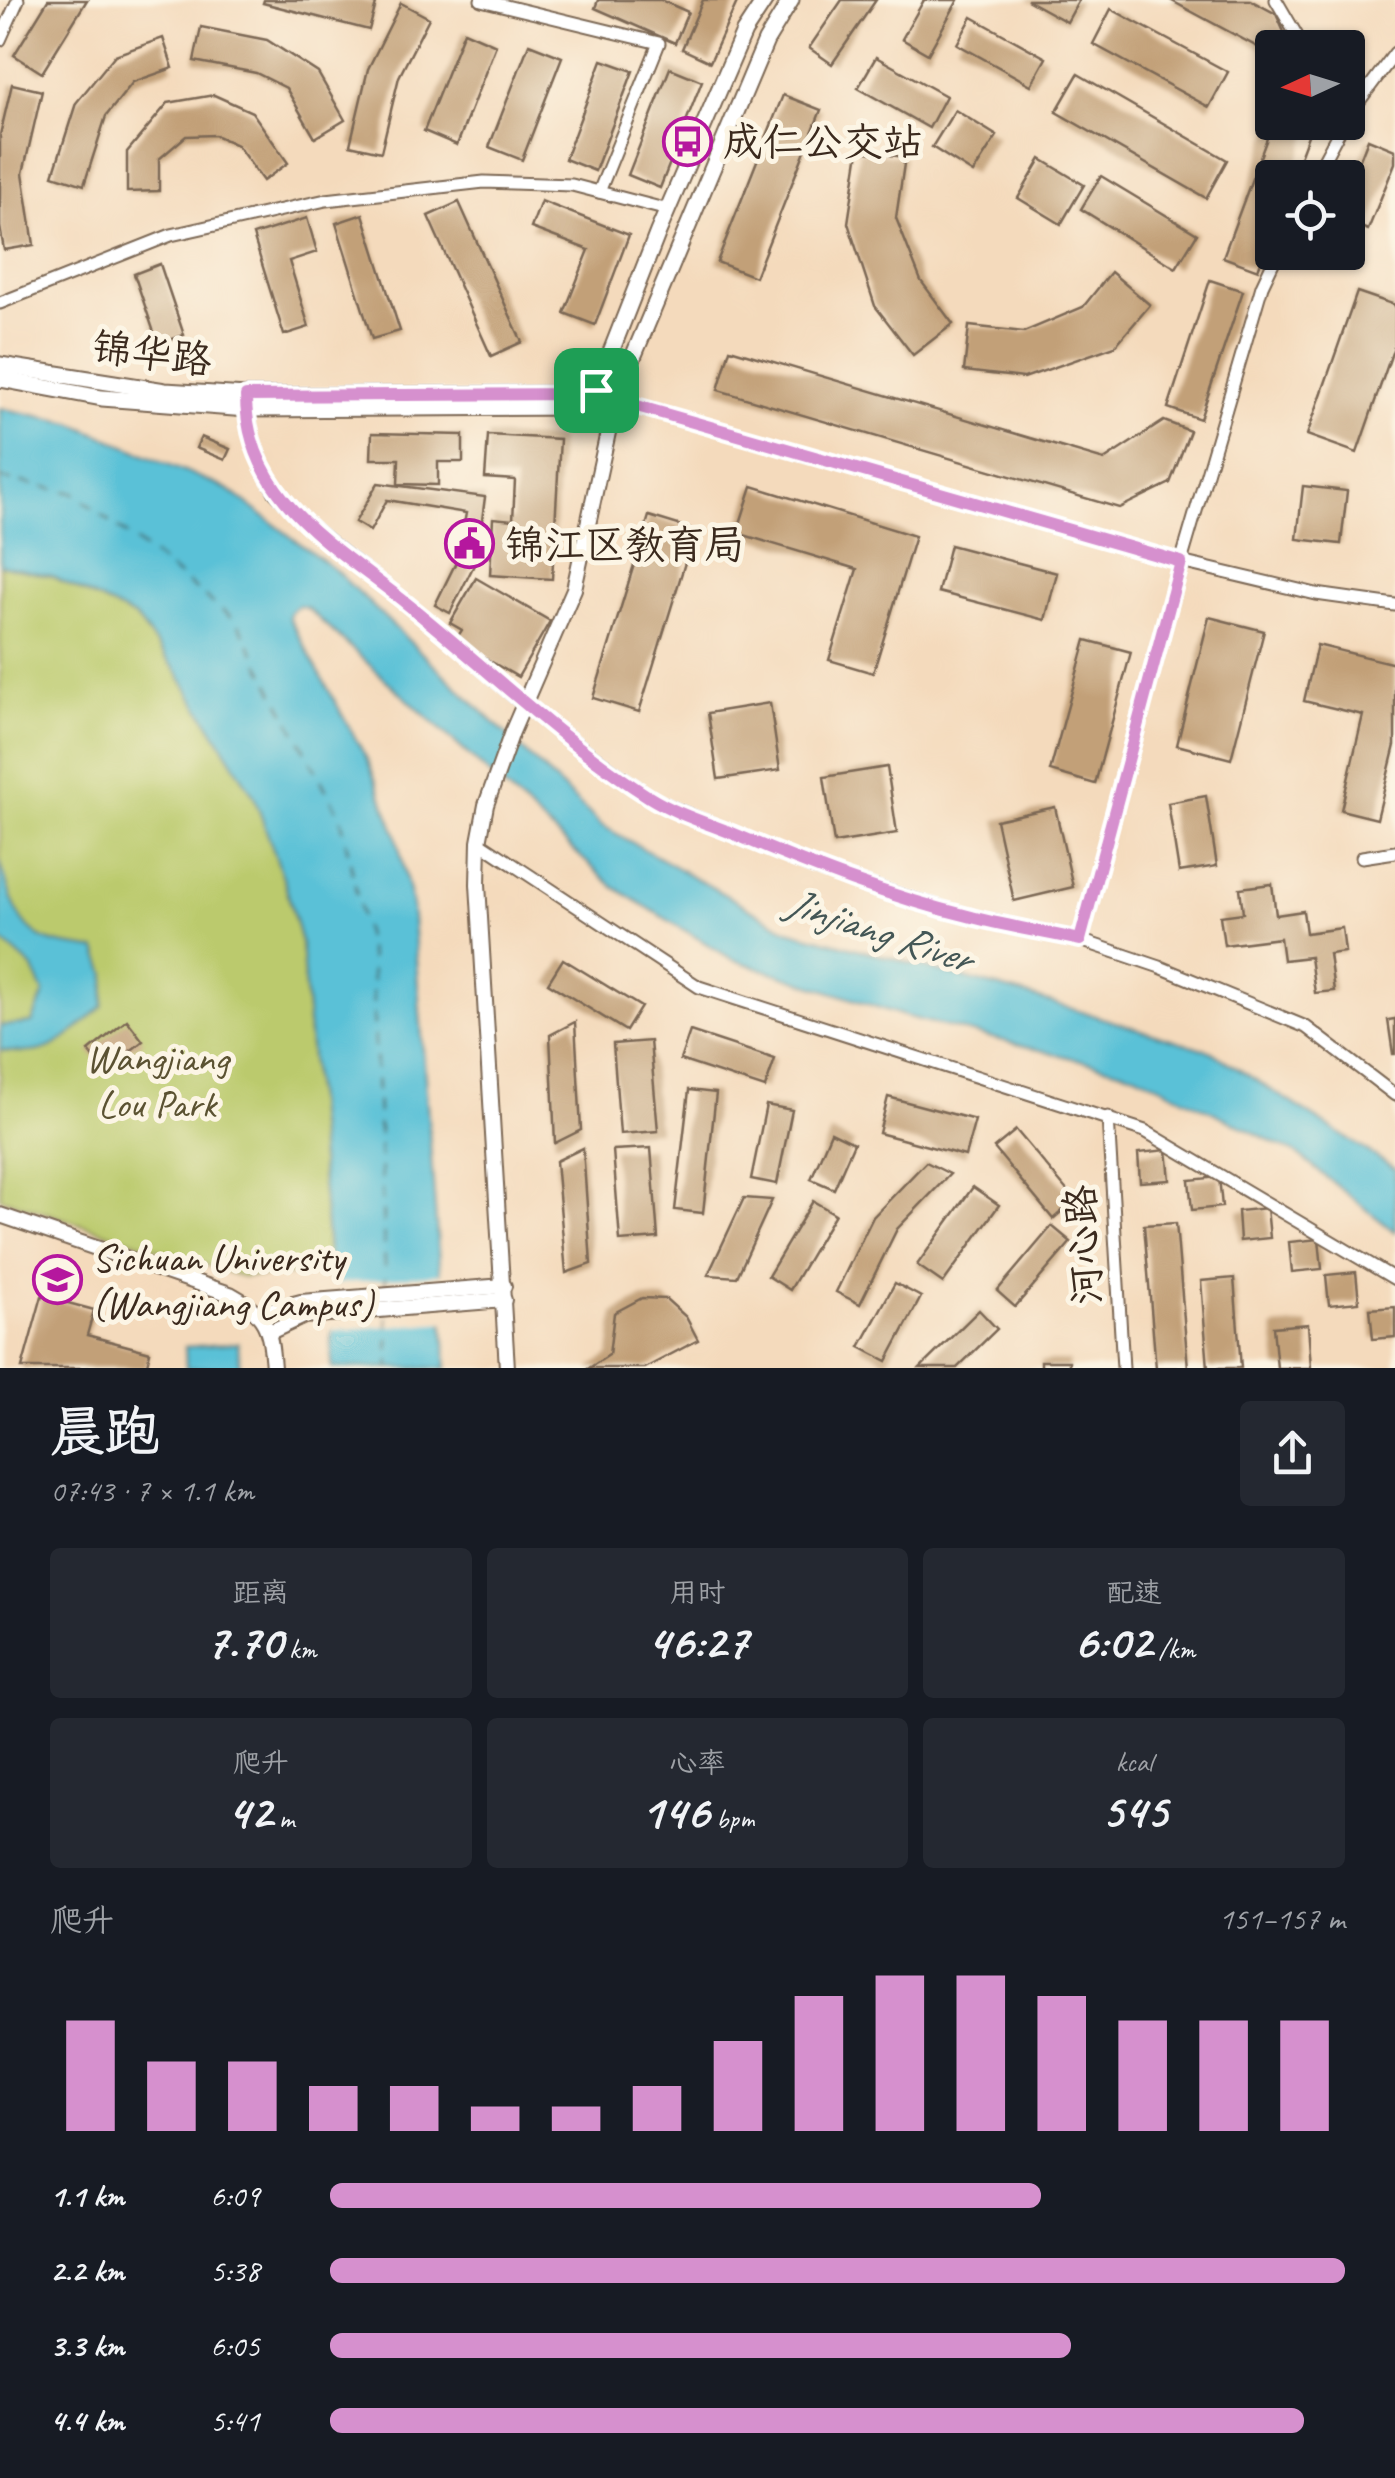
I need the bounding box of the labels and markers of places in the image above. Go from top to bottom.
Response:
bus stop icon: 成仁公交站 [662,115,714,167]
place label: 成仁公交站 [723,117,923,167]
pin [554,348,639,433]
public building icon: 锦江区教育局 [444,518,496,570]
place label: 锦江区教育局 [505,520,745,570]
place label: Sichuan University (Wangjiang Campus) [92,1233,375,1329]
school or university icon: Sichuan University (Wangjiang Campus) [31,1254,83,1306]

